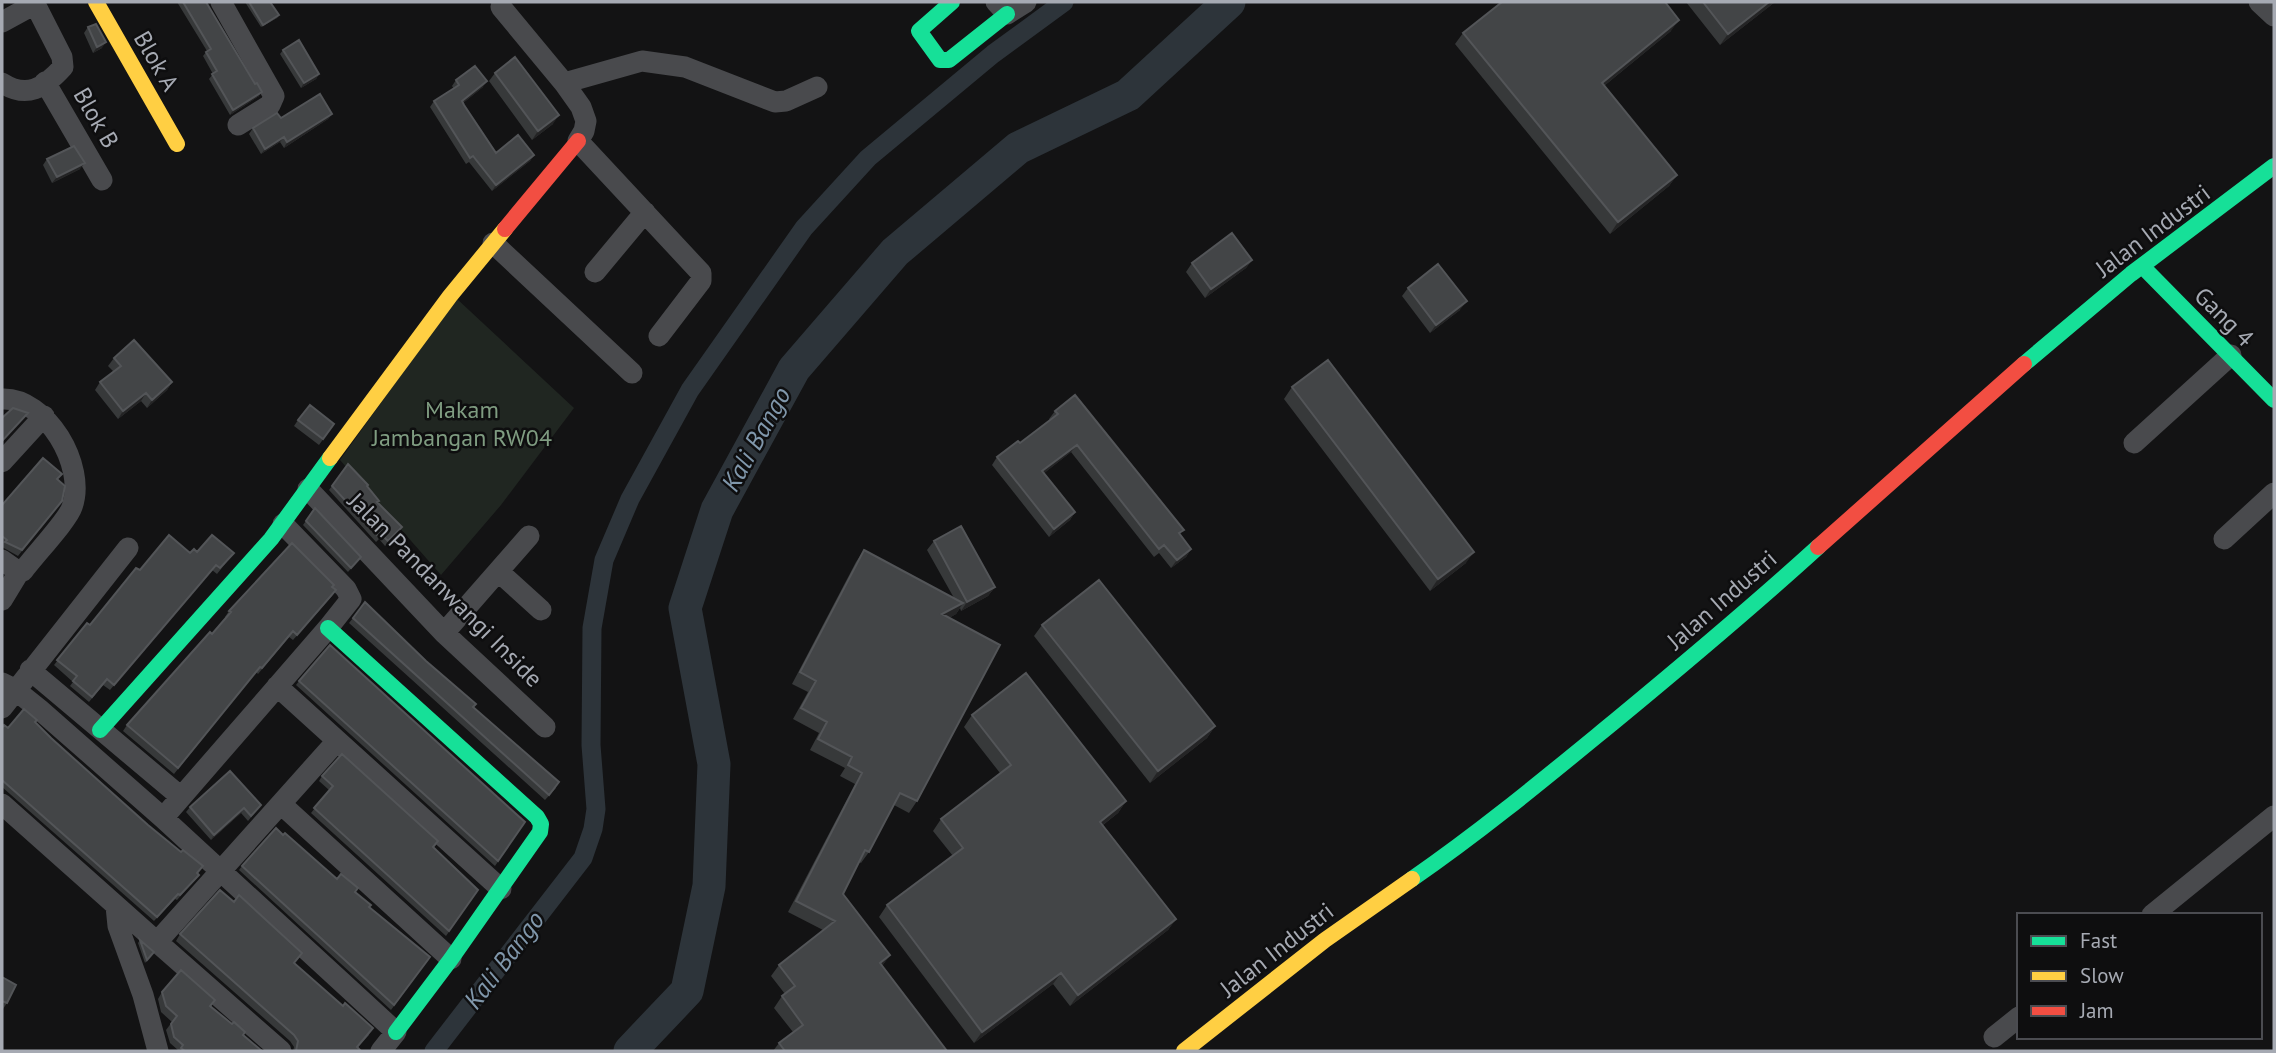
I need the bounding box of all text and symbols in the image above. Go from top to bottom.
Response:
street label: Blok A [127,25,186,96]
street label: Blok B [67,82,126,154]
street label: Jalan Industri [2088,177,2216,285]
street label: Gang 4 [2188,280,2261,353]
water label: Kali Bango [713,381,798,497]
park label: Makam Jambangan RW04 [371,394,552,453]
street label: Jalan Pandanwangi Inside [341,485,549,694]
street label: Jalan Industri [1659,543,1783,657]
street label: Jalan Industri [1213,895,1340,1004]
water label: Kali Bango [456,904,551,1015]
legend [2017,913,2262,1039]
text: Fast [2080,927,2117,954]
text: Slow [2080,962,2124,989]
text: Jam [2079,997,2114,1024]

